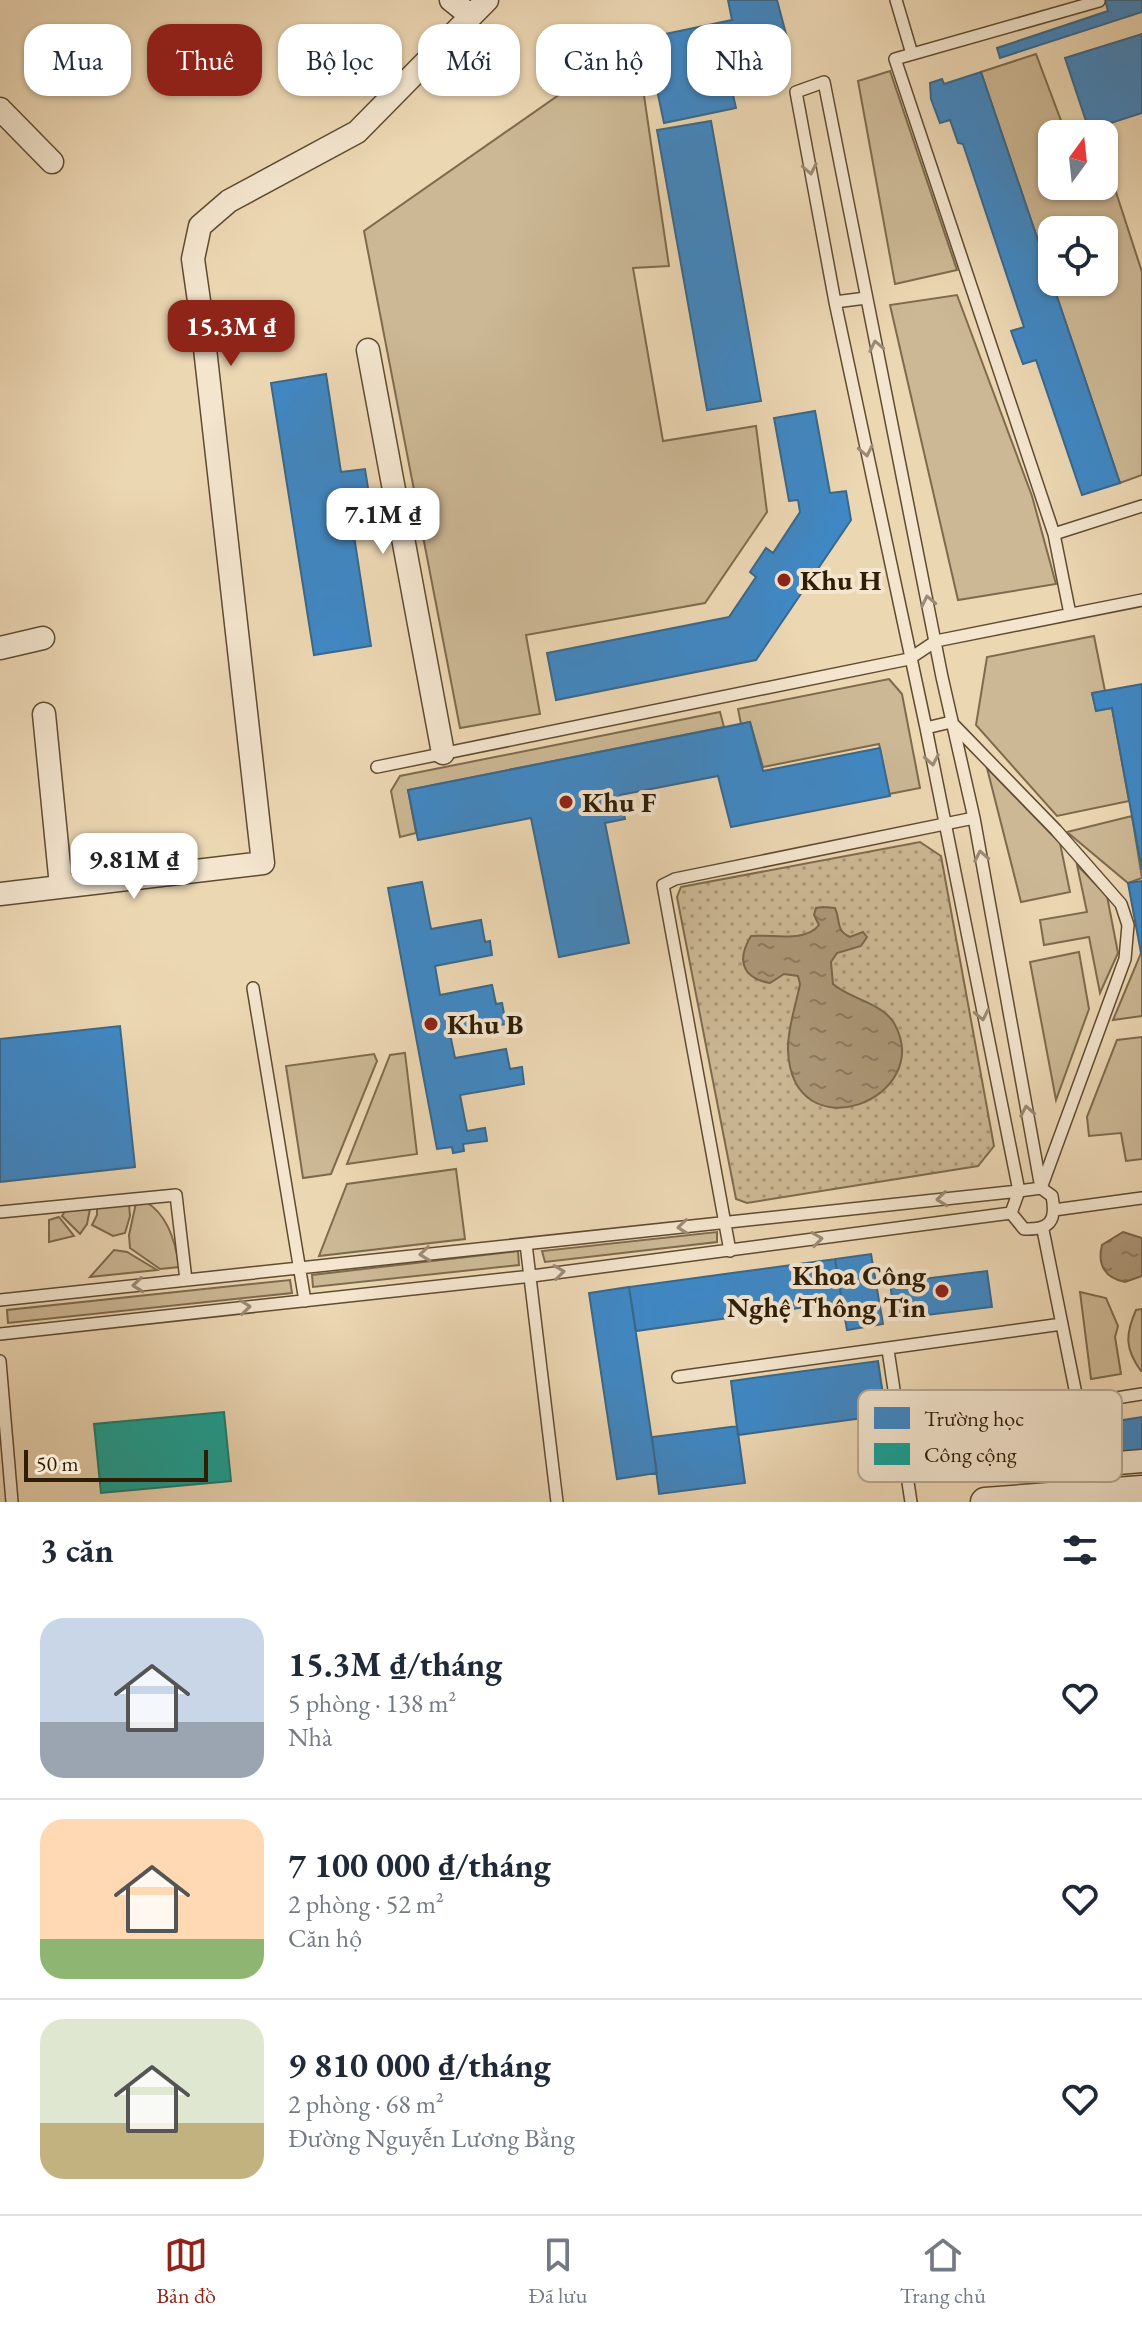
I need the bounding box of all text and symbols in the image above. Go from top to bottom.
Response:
chip: Mua [24,24,131,96]
chip: Thuê [147,24,262,96]
chip: Bộ lọc [278,24,402,96]
chip: Mới [418,24,520,96]
chip: Căn hộ [536,24,671,96]
chip: Nhà [687,24,791,96]
north arrow [1038,120,1118,200]
map controls [1038,120,1118,296]
one-way arrow [800,162,817,175]
button: locate [1038,216,1118,296]
pin: 15.3M ₫ [157,300,305,368]
text: 15.3M ₫ [186,309,276,343]
one-way arrow [868,340,885,354]
one-way arrow [857,444,874,457]
pin: 7.1M ₫ [318,488,448,556]
text: 7.1M ₫ [345,497,421,531]
place label: Khu H [800,562,882,598]
marker: Khu H [775,571,793,589]
one-way arrow [920,595,937,608]
one-way arrow [923,753,940,767]
place label: Khu F [582,784,656,820]
marker: Khu F [557,793,575,811]
pin: 9.81M ₫ [60,833,208,901]
text: 9.81M ₫ [89,842,179,876]
one-way arrow [973,849,990,862]
place label: Khu B [447,1006,524,1042]
one-way arrow [973,1008,990,1022]
marker: Khu B [422,1015,440,1033]
one-way arrow [1020,1105,1037,1118]
one-way arrow [935,1191,948,1208]
one-way arrow [676,1218,689,1235]
one-way arrow [810,1231,823,1248]
one-way arrow [418,1246,431,1263]
place label: Khoa Công Nghệ Thông Tin [727,1257,927,1325]
one-way arrow [552,1264,565,1281]
one-way arrow [131,1277,144,1294]
marker: Khoa Công Nghệ Thông Tin [933,1282,951,1300]
one-way arrow [238,1299,251,1316]
legend [858,1390,1122,1482]
text: Trường học [924,1404,1024,1433]
text: Công cộng [924,1440,1017,1469]
scale bar [24,1446,208,1482]
text: 50 m [36,1449,79,1478]
text: 3 căn [40,1528,114,1572]
icon: filters [1058,1528,1102,1572]
text: 15.3M ₫/tháng [288,1642,502,1686]
icon: home [104,1650,200,1746]
icon: heart [1058,1676,1102,1720]
text: 5 phòng · 138 m² [288,1686,456,1720]
text: Nhà [288,1720,332,1754]
text: 7 100 000 ₫/tháng [288,1843,551,1887]
icon: home [104,1851,200,1947]
icon: heart [1058,1877,1102,1921]
text: 2 phòng · 52 m² [288,1887,444,1921]
text: Căn hộ [288,1921,362,1955]
text: 9 810 000 ₫/tháng [288,2043,551,2087]
icon: home [104,2051,200,2147]
icon: heart [1058,2077,1102,2121]
text: 2 phòng · 68 m² [288,2087,444,2121]
text: Đường Nguyễn Lương Bằng [288,2121,575,2155]
tab: Bản đồ [156,2233,216,2310]
tab: Đã lưu [528,2233,587,2310]
tab: Trang chủ [900,2233,986,2310]

